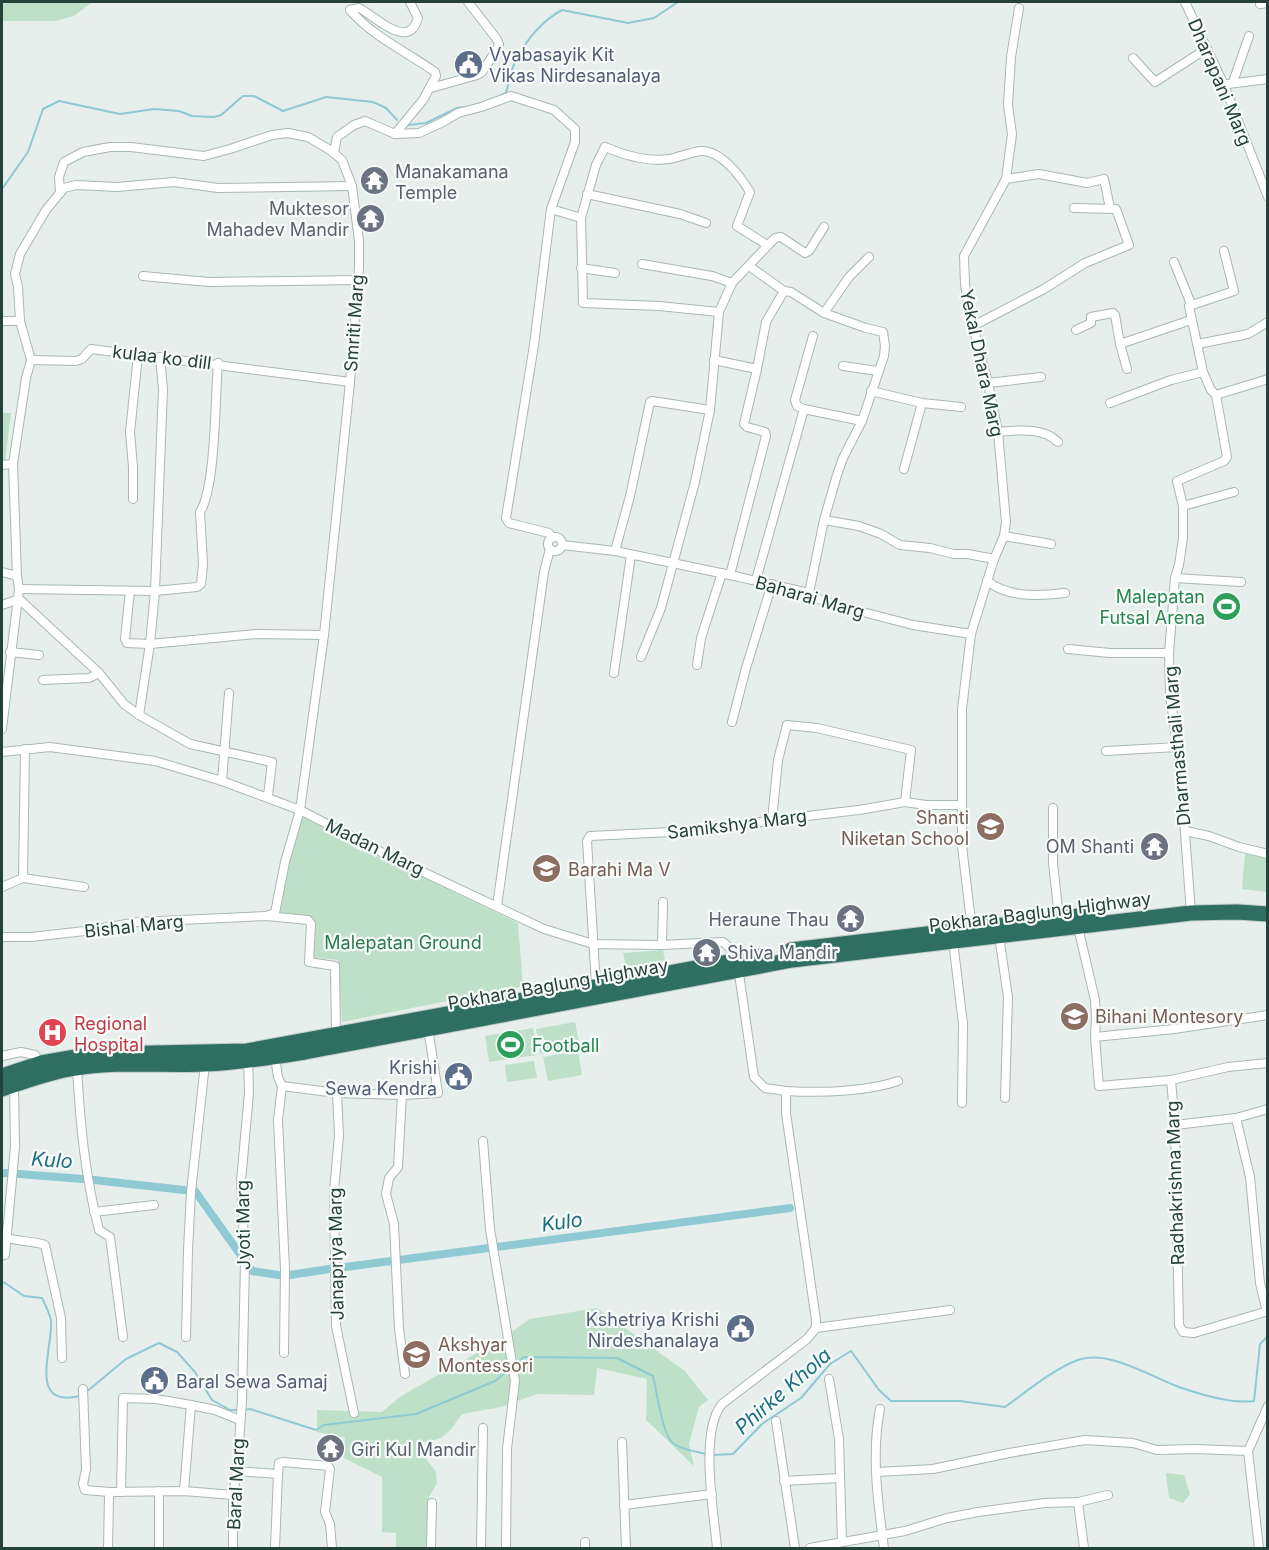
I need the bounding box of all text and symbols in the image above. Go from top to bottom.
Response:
street label: Dharapani Marg [1184,15,1256,149]
place label: Vyabasayik Kit Vikas Nirdesanalaya [489,44,661,86]
public building icon: Vyabasayik Kit Vikas Nirdesanalaya [452,48,484,80]
place label: Manakamana Temple [395,161,509,203]
temple icon: Manakamana Temple [358,165,390,197]
place label: Muktesor Mahadev Mandir [206,198,349,240]
temple icon: Muktesor Mahadev Mandir [354,202,386,234]
street label: Smriti Marg [340,273,368,373]
street label: Yekal Dhara Marg [956,287,1008,439]
street label: kulaa ko dill [111,341,213,373]
street label: Baharai Marg [753,571,867,623]
place label: Malepatan Futsal Arena [1099,586,1205,628]
sports icon: Malepatan Futsal Arena [1210,590,1242,622]
street label: Dharmasthali Marg [1160,665,1194,827]
street label: Samikshya Marg [666,805,808,843]
place label: Shanti Niketan School [841,807,969,849]
school or university icon: Shanti Niketan School [974,811,1006,843]
street label: Madan Marg [322,814,428,880]
temple icon: OM Shanti [1139,830,1171,862]
place label: OM Shanti [1046,836,1134,857]
school or university icon: Barahi Ma V [531,853,563,885]
place label: Barahi Ma V [568,859,671,880]
street label: Pokhara Baglung Highway [928,888,1152,936]
temple icon: Heraune Thau [834,903,866,935]
place label: Heraune Thau [708,909,829,930]
street label: Bishal Marg [83,910,185,942]
park label: Malepatan Ground [324,932,482,953]
temple icon: Shiva Mandir [690,936,722,968]
place label: Shiva Mandir [727,942,838,963]
street label: Pokhara Baglung Highway [446,954,670,1014]
school or university icon: Bihani Montesory [1058,1000,1090,1032]
place label: Bihani Montesory [1095,1006,1243,1027]
place label: Regional Hospital [74,1013,147,1055]
hospital icon: Regional Hospital [37,1017,69,1049]
sports icon: Football [495,1029,527,1061]
place label: Football [532,1035,599,1056]
place label: Krishi Sewa Kendra [325,1057,437,1099]
public building icon: Krishi Sewa Kendra [442,1061,474,1093]
street label: Radhakrishna Marg [1162,1100,1188,1266]
water label: Kulo [30,1147,74,1173]
street label: Jyoti Marg [232,1180,254,1270]
street label: Janapriya Marg [324,1187,348,1321]
water label: Kulo [540,1207,584,1237]
place label: Kshetriya Krishi Nirdeshanalaya [586,1309,719,1351]
public building icon: Kshetriya Krishi Nirdeshanalaya [724,1313,756,1345]
place label: Akshyar Montessori [438,1334,533,1376]
school or university icon: Akshyar Montessori [401,1338,433,1370]
water label: Phirke Khola [730,1343,836,1439]
public building icon: Baral Sewa Samaj [139,1365,171,1397]
place label: Baral Sewa Samaj [176,1371,328,1392]
temple icon: Giri Kul Mandir [314,1433,346,1465]
street label: Baral Marg [223,1437,249,1531]
place label: Giri Kul Mandir [351,1439,476,1460]

